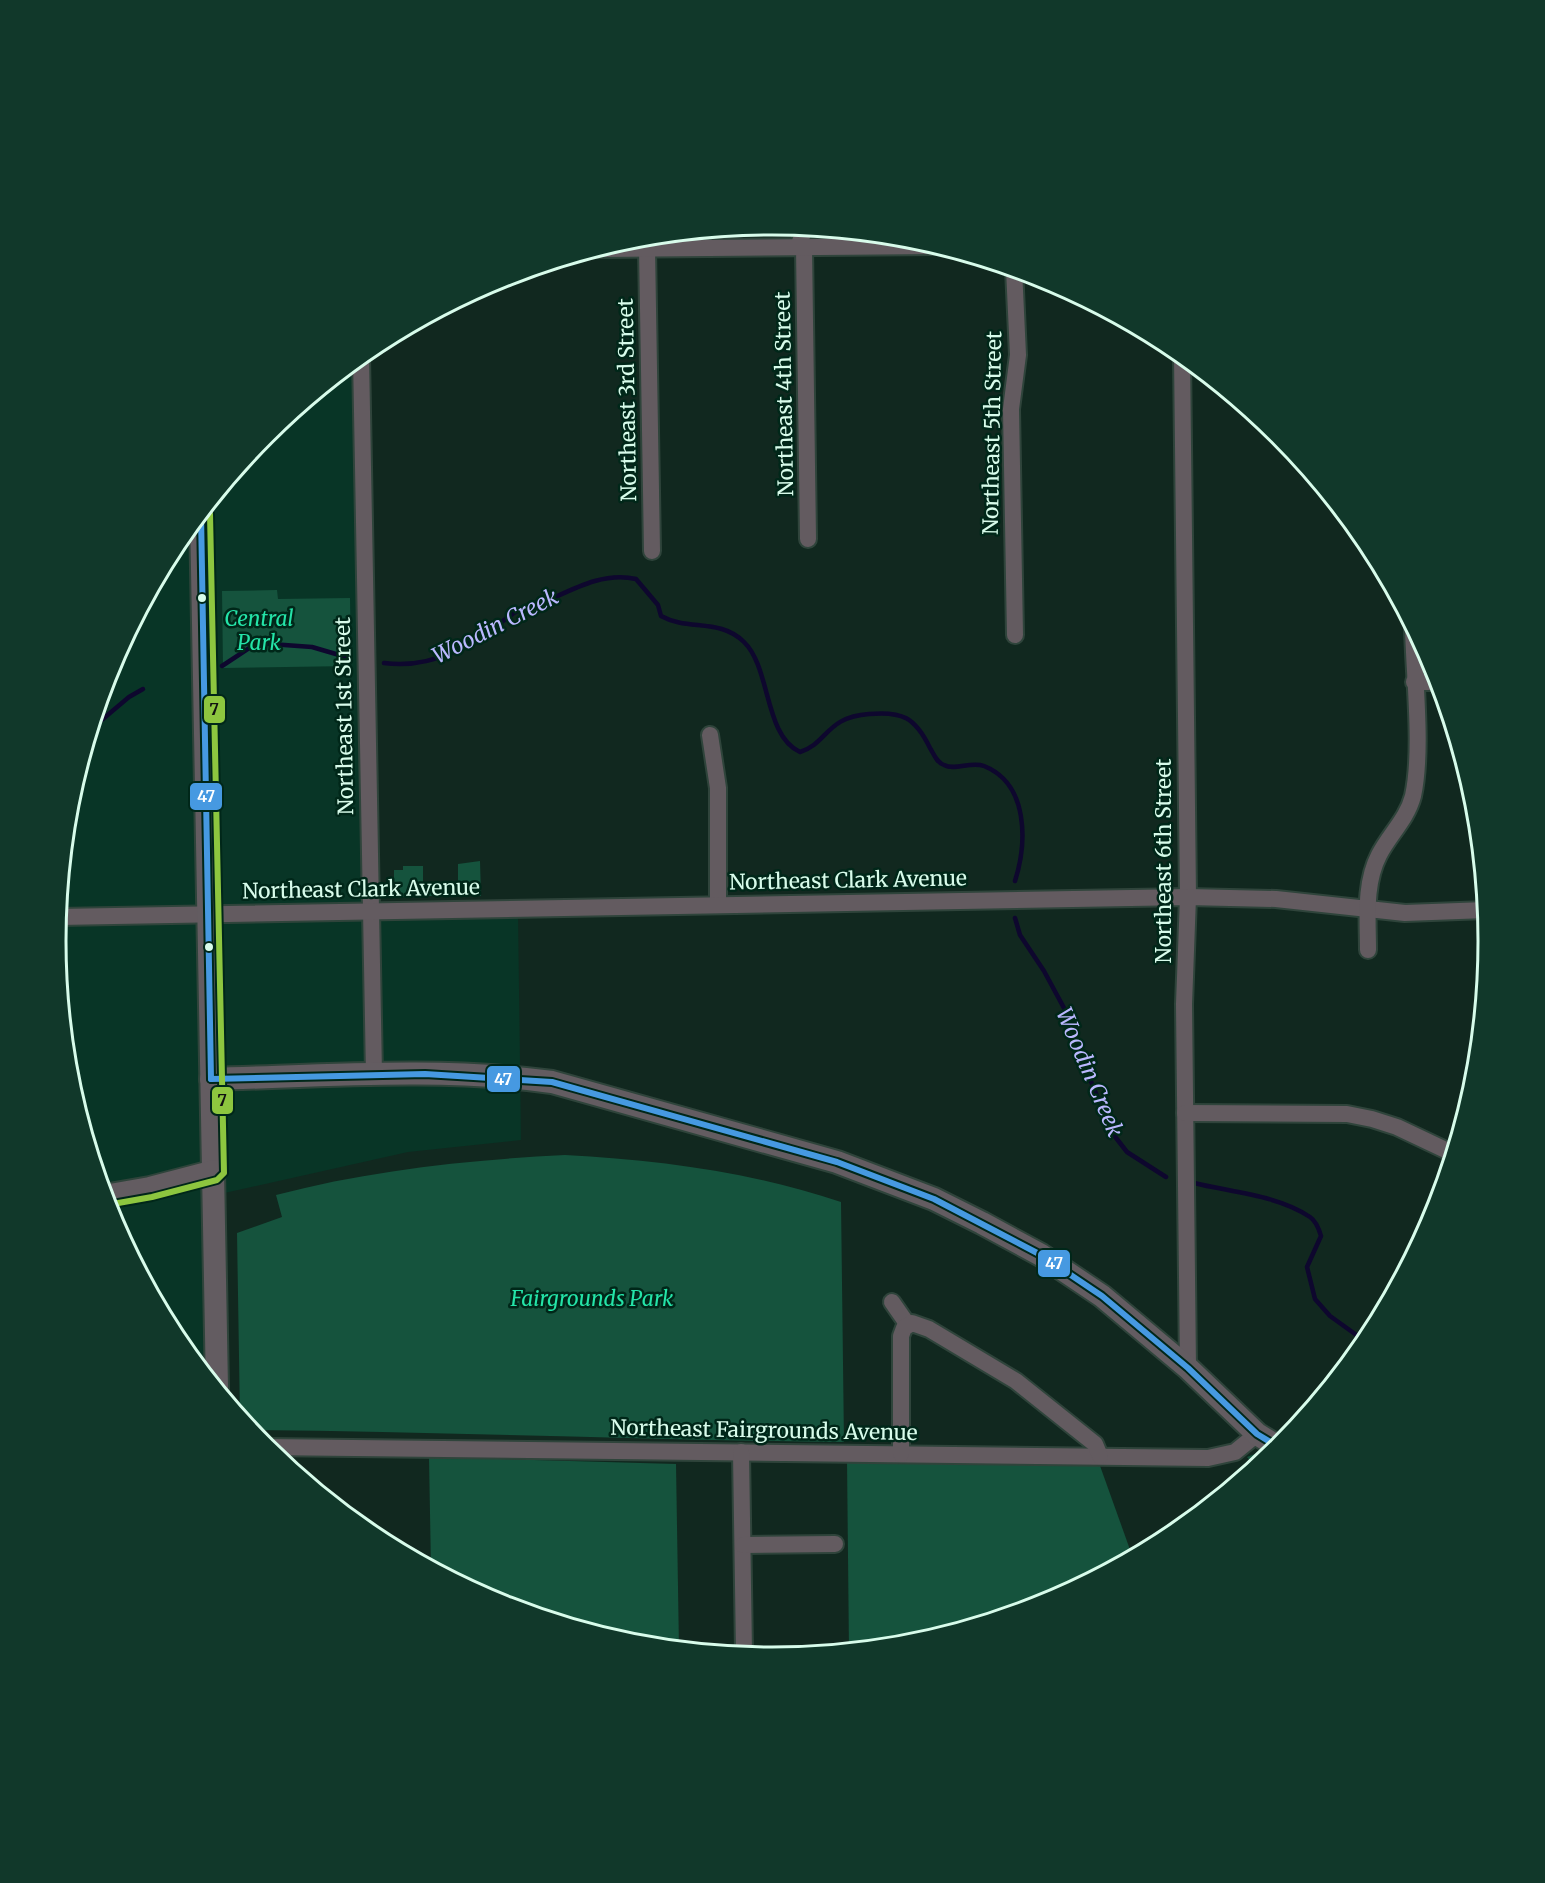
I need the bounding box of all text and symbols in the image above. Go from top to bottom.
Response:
street label: Northeast 4th Street [769,291,799,497]
street label: Northeast 3rd Street [612,298,642,502]
street label: Northeast 5th Street [977,331,1007,535]
water label: Woodin Creek [427,582,563,670]
unlabelled marker [196,592,208,604]
park label: Central Park [224,605,294,656]
street label: Northeast 1st Street [329,617,359,815]
line badge: 7 [203,695,226,724]
text: 7 [209,699,219,719]
street label: Northeast 6th Street [1150,759,1177,963]
line badge: 47 [189,782,223,811]
text: 47 [197,786,215,806]
street label: Northeast Clark Avenue [729,864,967,896]
street label: Northeast Clark Avenue [242,873,480,905]
unlabelled marker [203,941,215,953]
water label: Woodin Creek [1050,1003,1130,1141]
line badge: 47 [486,1065,521,1093]
text: 47 [494,1069,512,1089]
line badge: 7 [211,1086,234,1115]
text: 7 [217,1090,227,1110]
line badge: 47 [1037,1249,1071,1278]
text: 47 [1045,1253,1063,1273]
park label: Fairgrounds Park [510,1285,674,1312]
street label: Northeast Fairgrounds Avenue [610,1414,918,1446]

